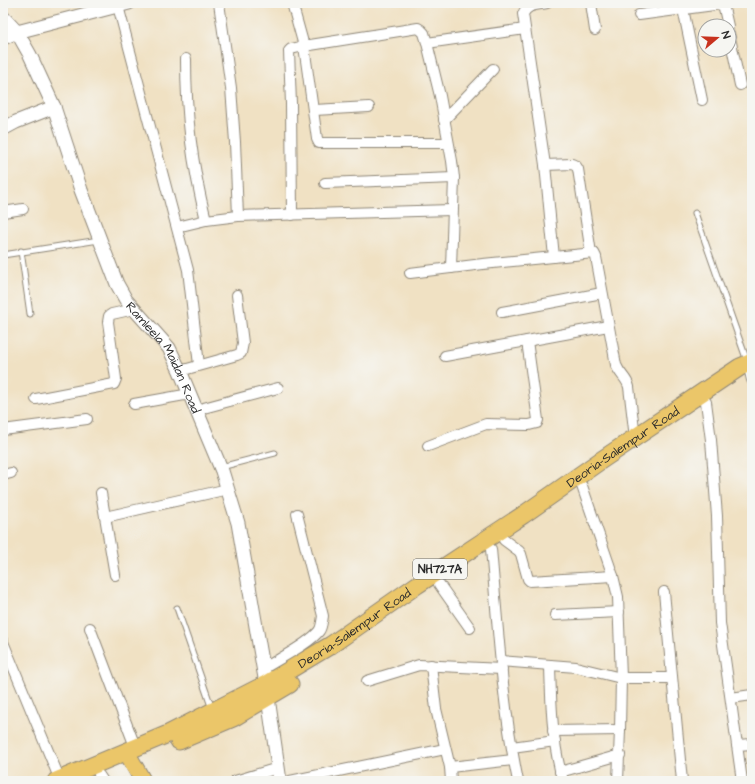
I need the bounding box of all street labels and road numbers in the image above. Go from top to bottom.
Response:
street label: Ramleela Maidan Road [121,298,205,416]
street label: Deoria-Salempur Road [563,402,683,492]
road number: NH727A [413,559,467,579]
street label: Deoria-Salempur Road [294,584,415,673]

